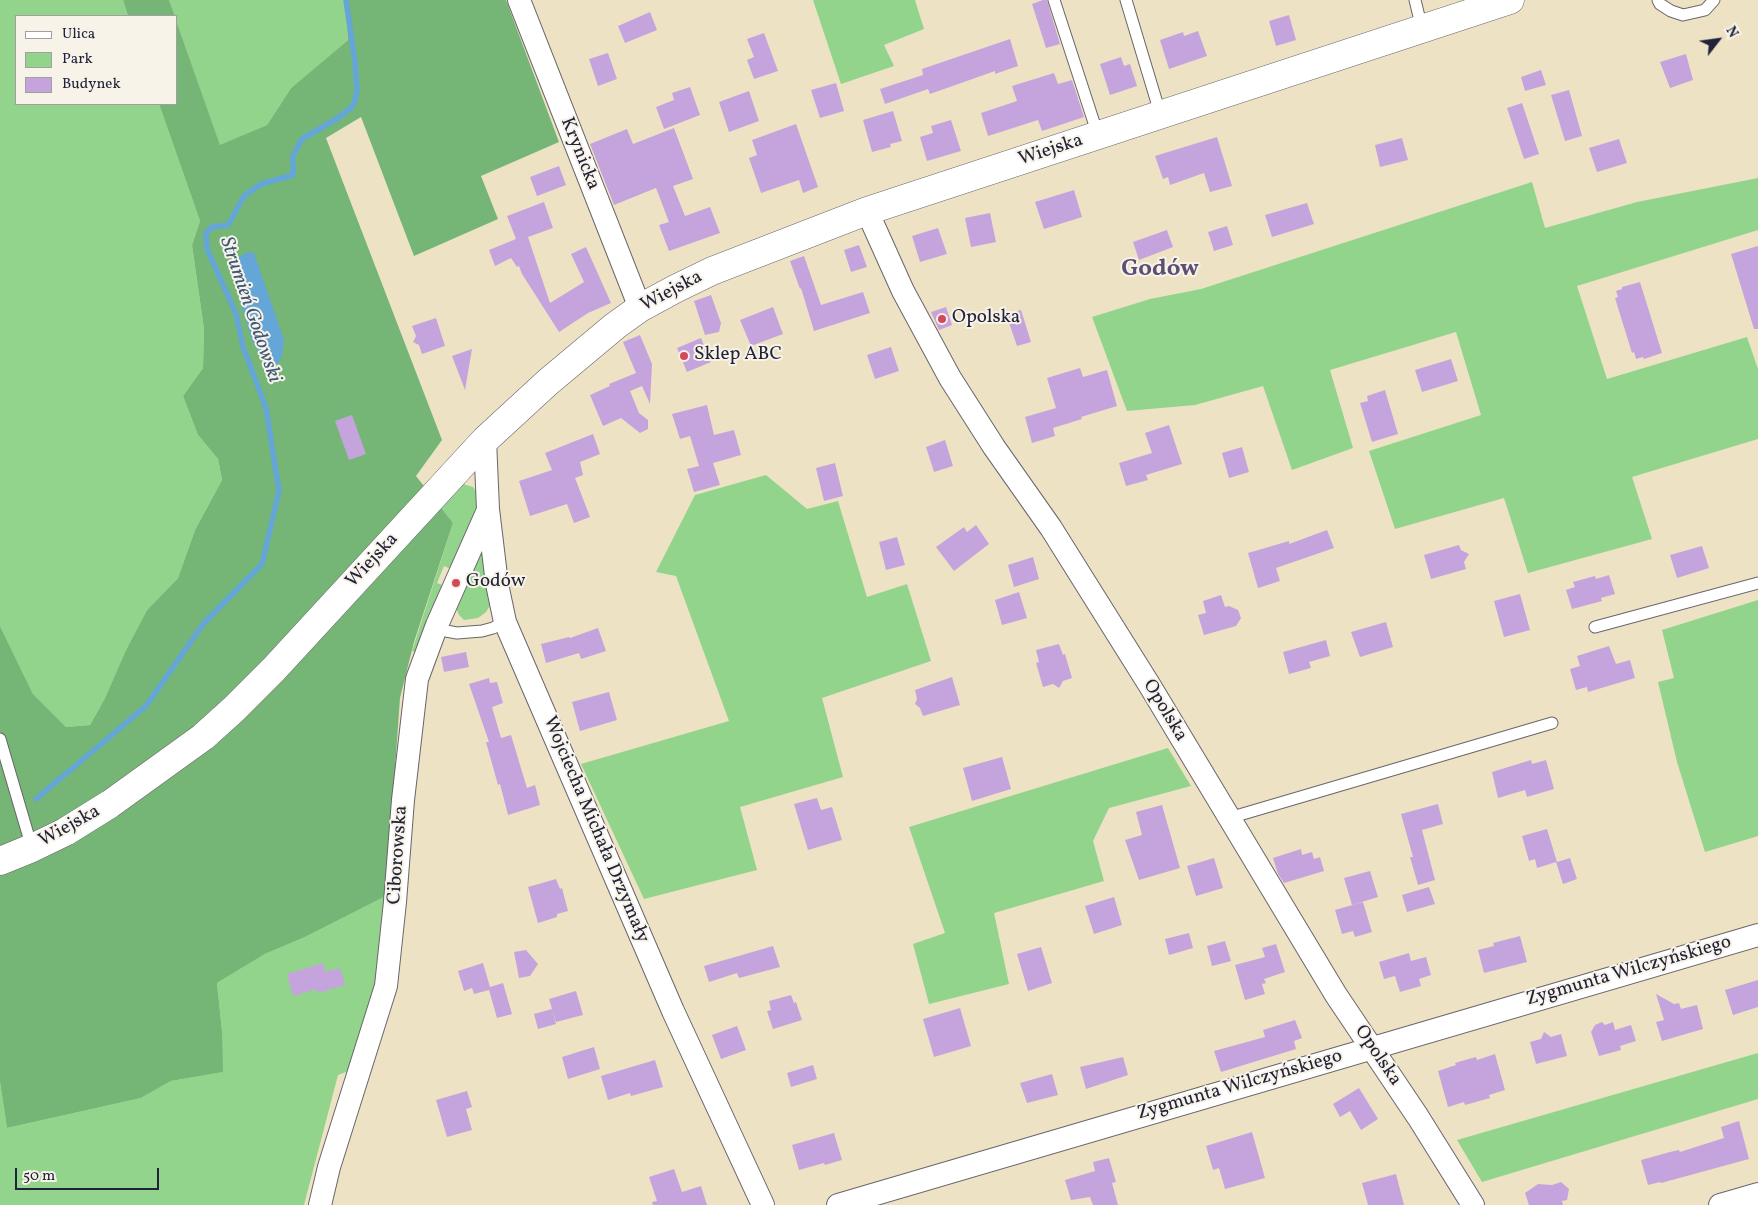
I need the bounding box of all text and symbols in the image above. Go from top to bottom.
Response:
legend [15,15,178,105]
north arrow [1693,15,1743,65]
text: N [1721,23,1742,41]
text: Ulica [62,24,95,45]
text: Park [62,49,93,70]
text: Budynek [62,74,121,95]
street label: Krynicka [554,114,604,194]
street label: Wiejska [1016,130,1086,172]
water label: Strumień Godowski [213,234,285,386]
district label: Godów [1121,257,1199,285]
street label: Wiejska [637,266,707,318]
place label: Opolska [952,308,1020,330]
marker: Opolska [936,313,948,325]
place label: Sklep ABC [694,345,782,367]
marker: Sklep ABC [678,350,690,362]
street label: Wiejska [342,529,404,593]
place label: Godów [466,572,525,594]
marker: Godów [450,577,462,589]
street label: Opolska [1137,676,1191,746]
street label: Wojciecha Michała Drzymały [537,713,653,947]
street label: Wiejska [35,801,105,853]
street label: Ciborowska [384,805,414,905]
street label: Zygmunta Wilczyńskiego [1524,932,1734,1012]
street label: Opolska [1348,1021,1406,1091]
street label: Zygmunta Wilczyńskiego [1135,1046,1345,1126]
scale bar [18,1158,161,1190]
text: 50 m [23,1166,55,1187]

